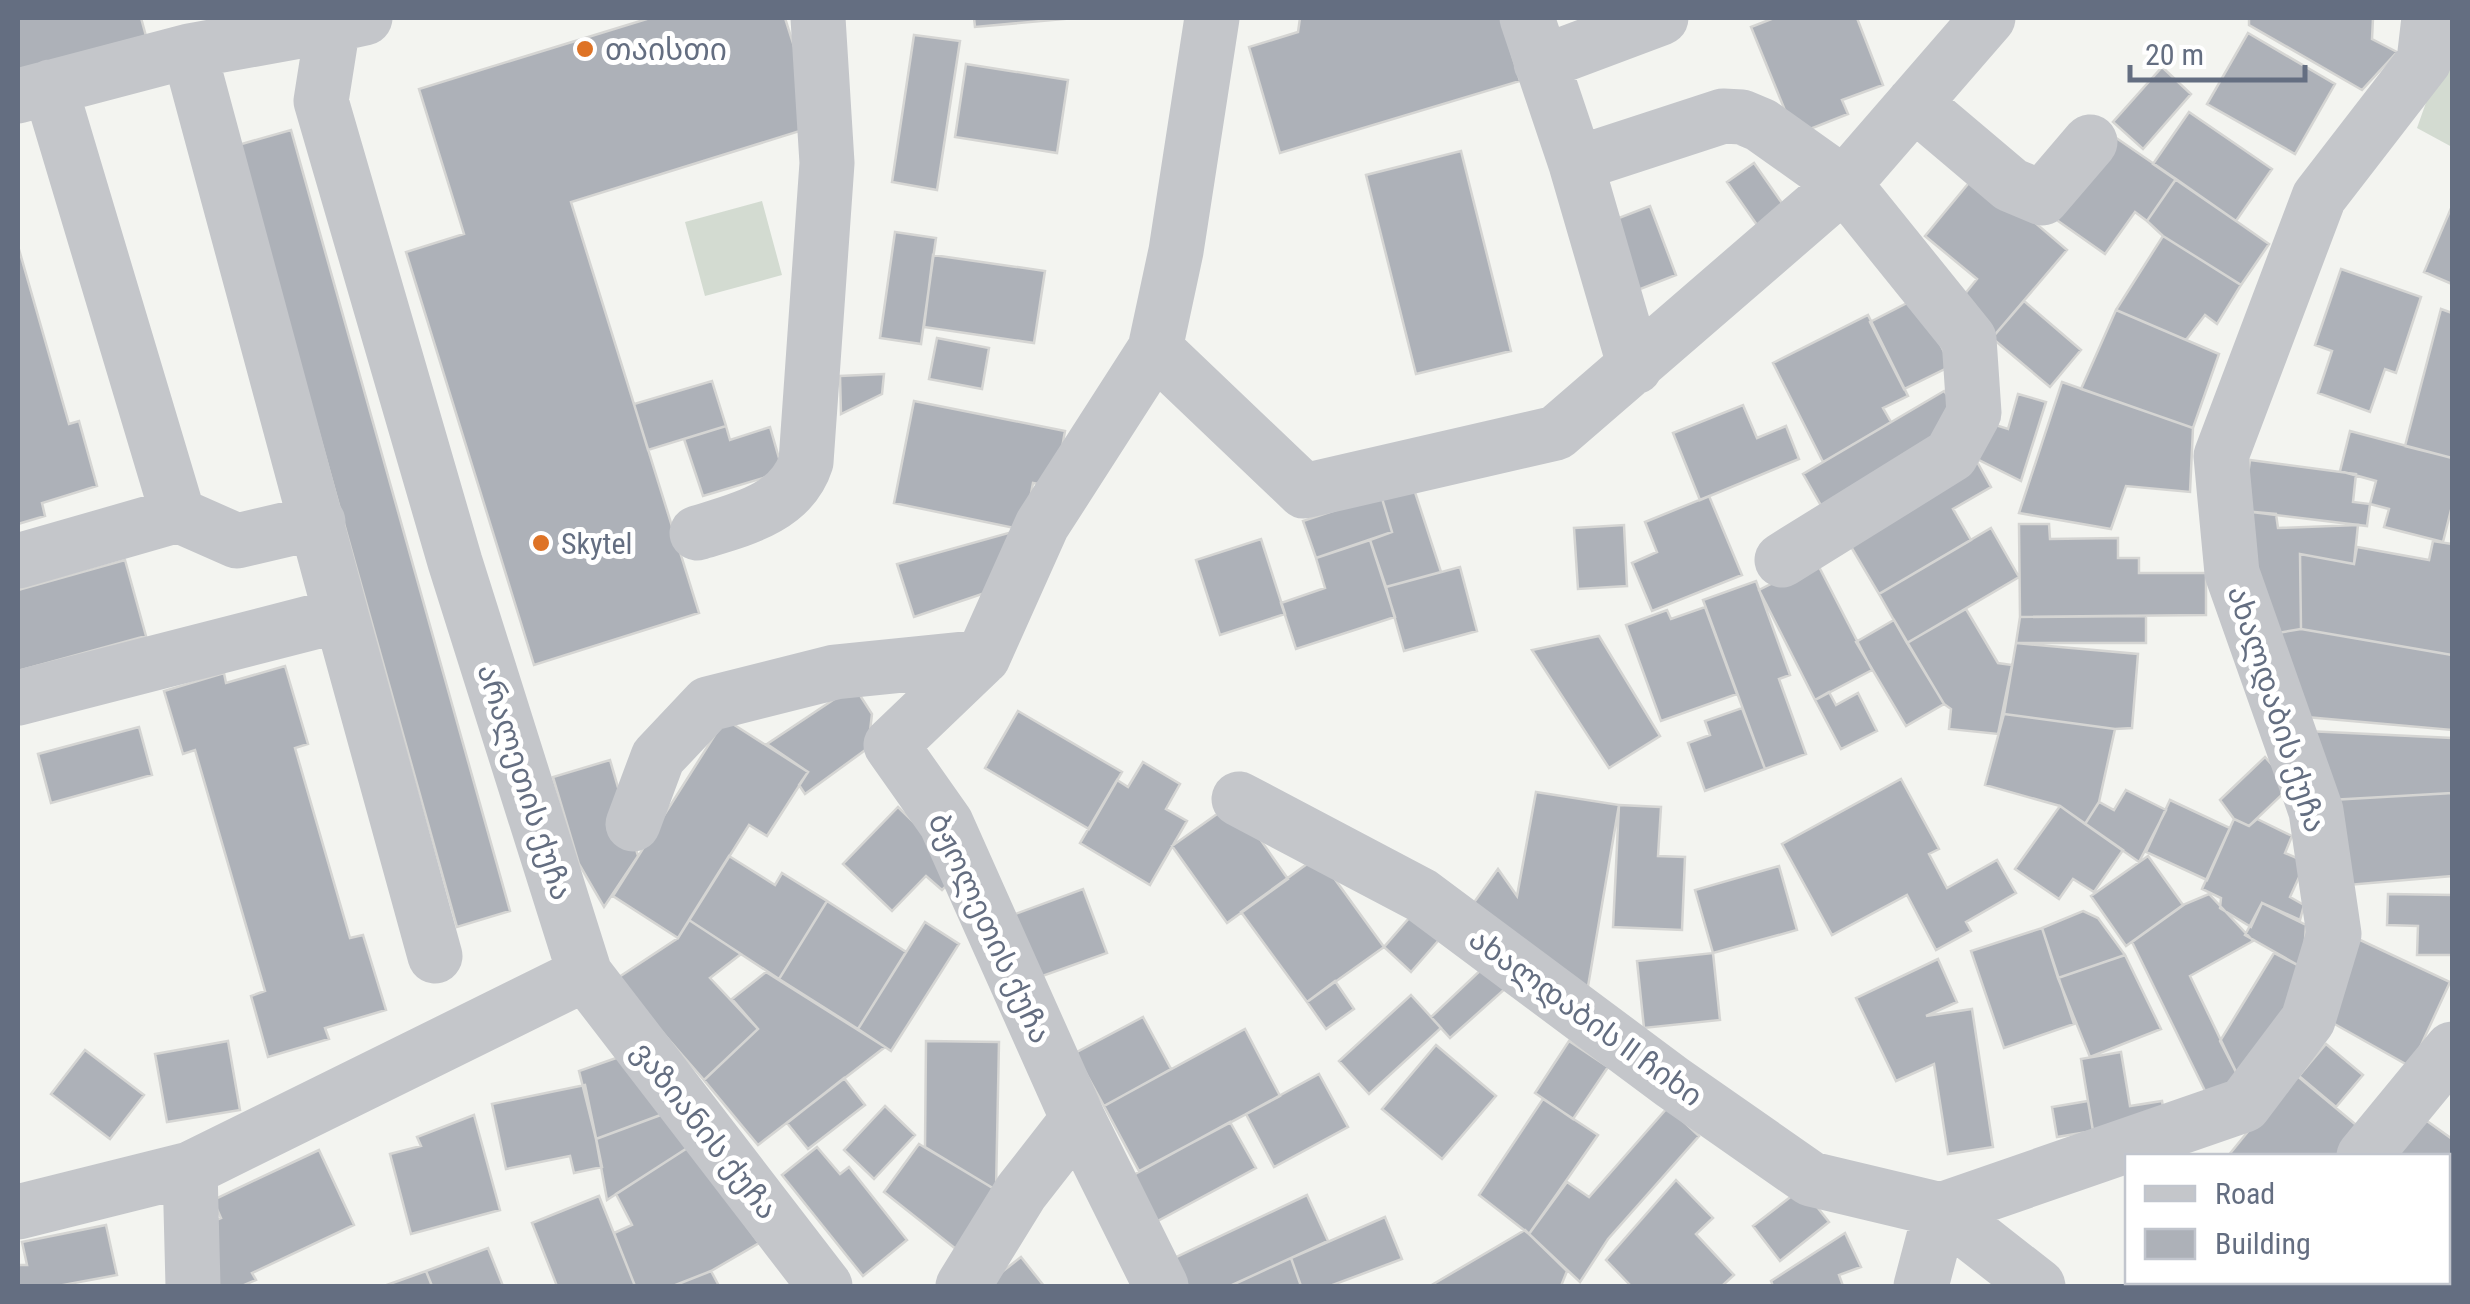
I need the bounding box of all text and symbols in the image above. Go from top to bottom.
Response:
scale bar [2130,20,2305,82]
place label: თაისთი [605,32,727,67]
text: 20 m [2145,37,2204,72]
marker: თაისთი [574,38,596,60]
place label: Skytel [561,526,632,561]
marker: Skytel [530,532,552,554]
street label: ახალდაბის ქუჩა [2220,581,2333,837]
street label: არალეთის ქუჩა [469,660,580,905]
street label: ბჟოლეთის ქუჩა [920,807,1059,1049]
street label: ახალდაბის II ჩიხი [1462,921,1709,1114]
street label: ვაზიანის ქუჩა [624,1034,785,1226]
legend [2125,1154,2450,1284]
text: Road [2215,1176,2275,1211]
text: Building [2215,1226,2311,1261]

